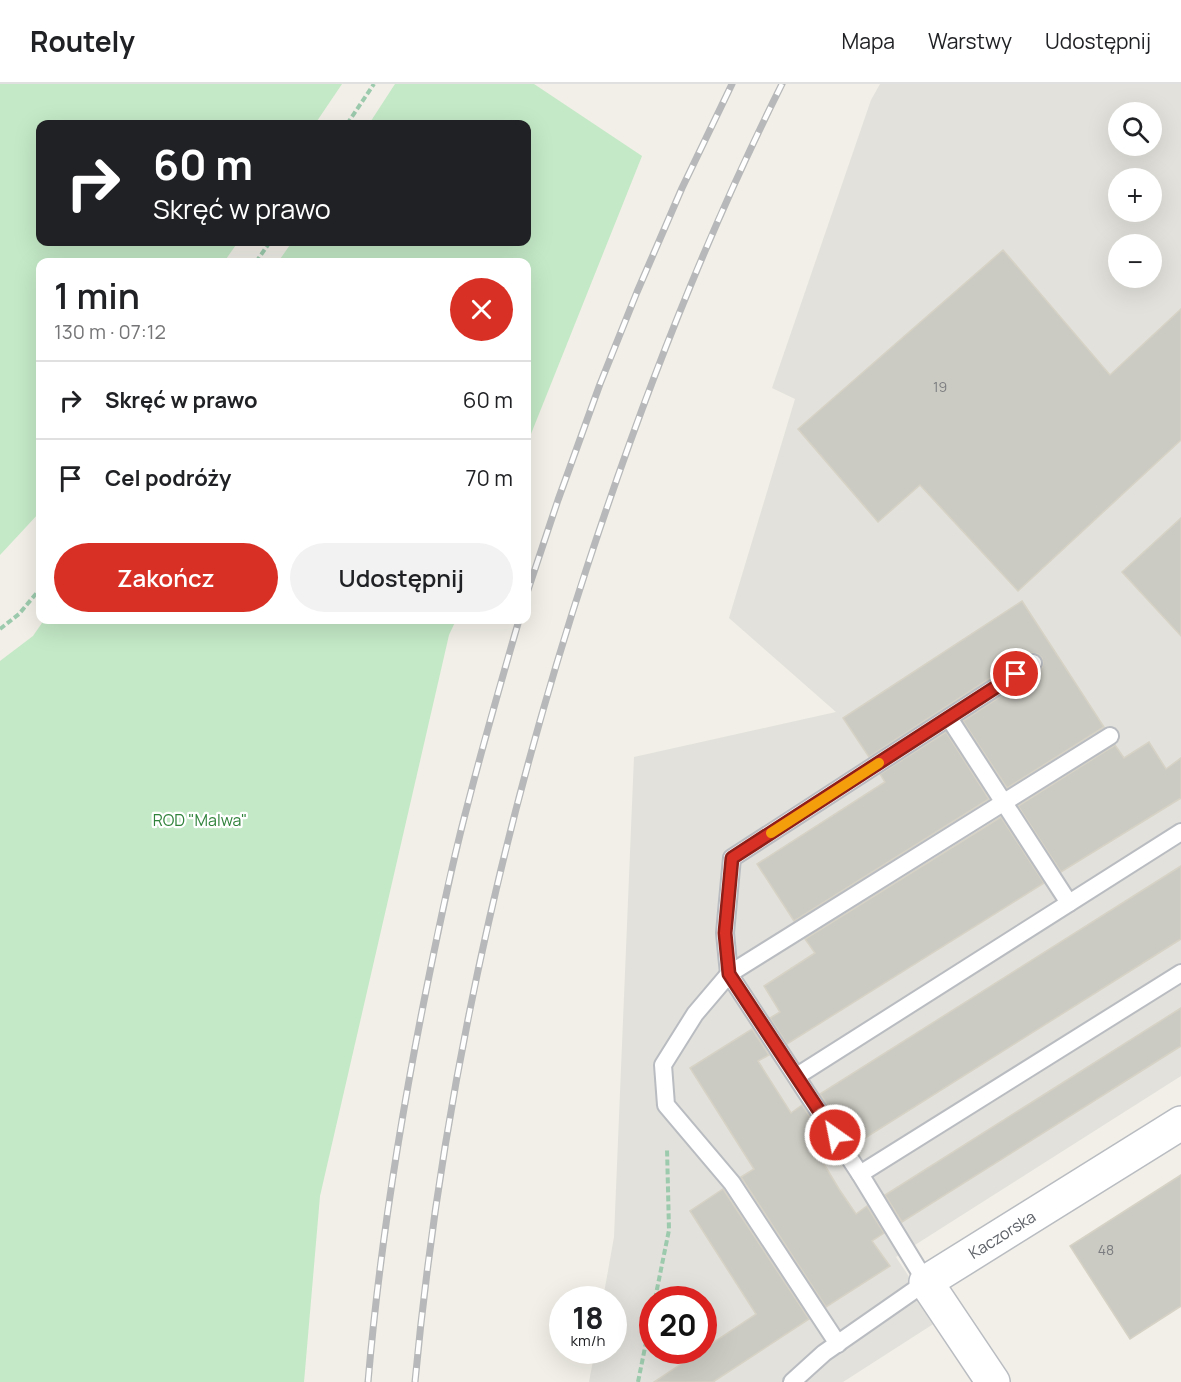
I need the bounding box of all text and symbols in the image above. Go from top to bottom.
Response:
text: Routely [30,22,135,60]
text: Mapa [842,27,895,55]
text: Warstwy [928,27,1012,55]
text: Udostępnij [1045,27,1151,55]
map controls [1108,102,1162,288]
button: search [1108,102,1162,156]
text: 60 m [153,135,253,193]
icon: right [54,144,132,222]
button: + [1108,168,1162,222]
text: Skręć w prawo [153,190,331,227]
button: − [1108,234,1162,288]
text: 1 min [54,271,140,320]
button: close [450,278,513,341]
text: 130 m · 07:12 [54,318,166,345]
house number: 19 [933,377,947,396]
icon: right [54,384,87,417]
text: Skręć w prawo [105,385,258,415]
text: 60 m [463,385,513,415]
icon: arrive [54,462,87,495]
text: Cel podróży [105,463,231,493]
text: 70 m [465,463,513,493]
button: Zakończ [54,543,278,612]
button: Udostępnij [290,543,513,612]
pin [990,648,1041,699]
icon: arrive [999,657,1032,690]
park label: ROD "Malwa" [153,809,247,831]
position arrow [803,1103,867,1167]
street label: Kaczorska [964,1205,1040,1264]
house number: 48 [1098,1240,1114,1259]
speed limit sign: 20 [639,1286,717,1364]
text: 18 [572,1297,604,1338]
text: km/h [571,1330,605,1351]

